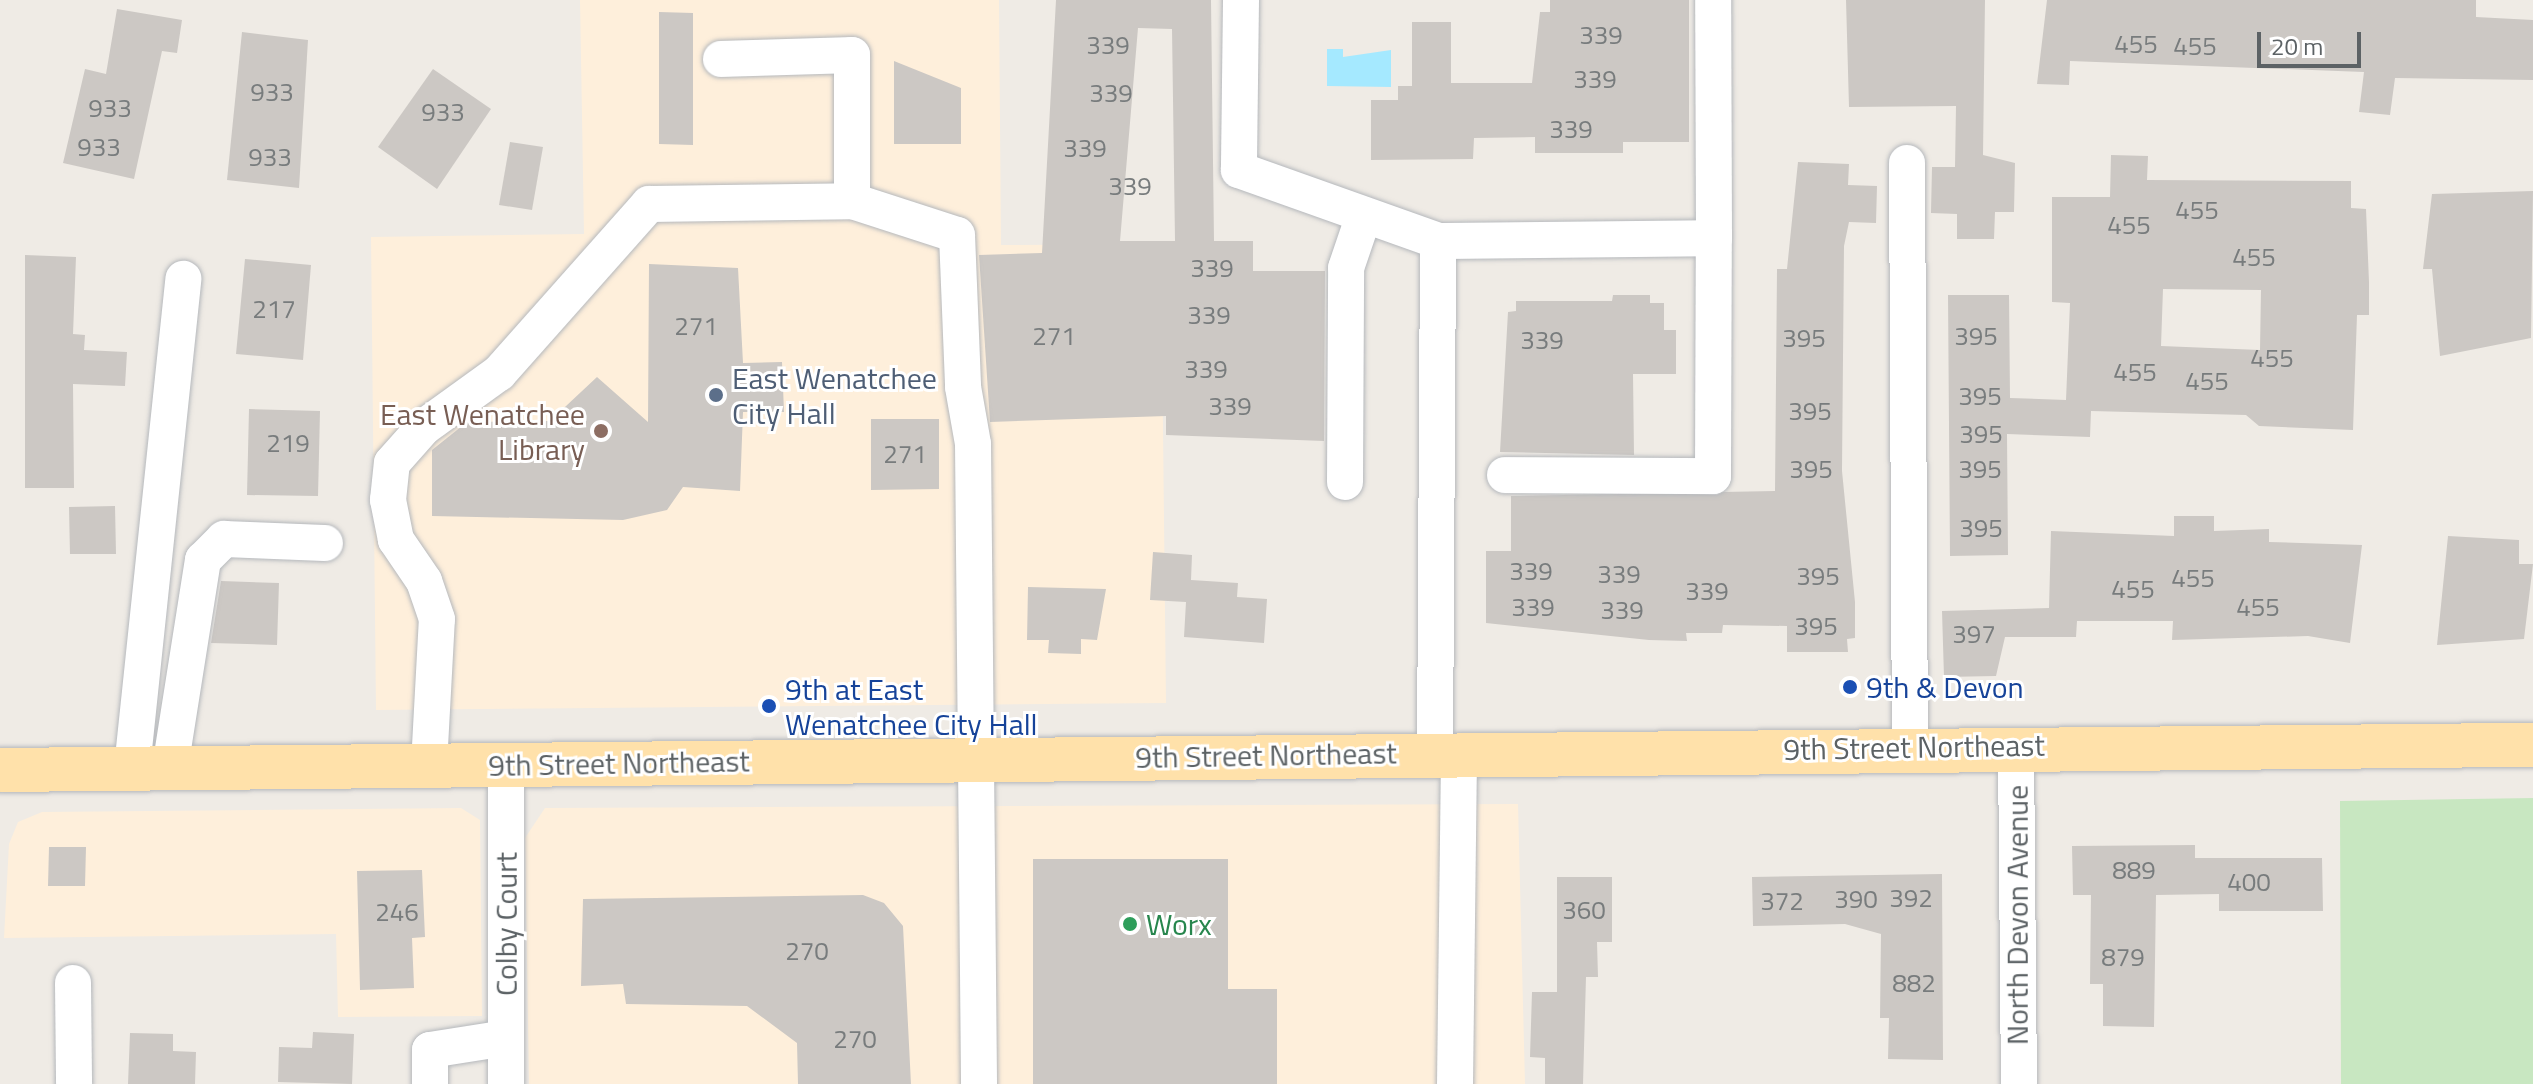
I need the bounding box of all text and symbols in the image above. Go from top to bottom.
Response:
scale bar [2261,16,2365,66]
house number: 339 [1579,19,1623,51]
house number: 455 [2114,28,2158,60]
text: 20 m [2271,28,2323,64]
house number: 339 [1086,29,1130,61]
house number: 455 [2173,30,2217,62]
house number: 339 [1573,63,1617,95]
house number: 933 [250,76,294,108]
house number: 339 [1089,77,1133,109]
house number: 933 [88,92,132,124]
house number: 933 [421,96,465,128]
house number: 339 [1549,113,1593,145]
house number: 933 [77,131,121,163]
house number: 339 [1063,132,1107,164]
house number: 933 [248,141,292,173]
house number: 339 [1108,170,1152,202]
house number: 455 [2175,194,2219,226]
house number: 455 [2107,209,2151,241]
house number: 455 [2232,241,2276,273]
house number: 339 [1190,252,1234,284]
house number: 217 [252,293,296,325]
house number: 339 [1187,299,1231,331]
house number: 271 [674,310,718,342]
house number: 271 [1032,320,1076,352]
house number: 395 [1954,320,1998,352]
house number: 395 [1782,322,1826,354]
house number: 339 [1520,324,1564,356]
house number: 455 [2250,342,2294,374]
house number: 339 [1184,353,1228,385]
house number: 455 [2113,356,2157,388]
place label: East Wenatchee City Hall [732,360,937,430]
house number: 455 [2185,365,2229,397]
house number: 395 [1958,380,2002,412]
marker: East Wenatchee City Hall [707,386,725,404]
house number: 339 [1208,390,1252,422]
house number: 395 [1788,395,1832,427]
place label: East Wenatchee Library [380,396,585,466]
house number: 395 [1959,418,2003,450]
marker: East Wenatchee Library [592,422,610,440]
house number: 219 [266,427,310,459]
house number: 271 [883,438,927,470]
house number: 395 [1789,453,1833,485]
house number: 395 [1958,453,2002,485]
house number: 395 [1959,512,2003,544]
house number: 339 [1509,555,1553,587]
house number: 339 [1597,558,1641,590]
house number: 395 [1796,560,1840,592]
house number: 455 [2171,562,2215,594]
house number: 455 [2111,573,2155,605]
house number: 339 [1685,575,1729,607]
house number: 339 [1511,591,1555,623]
house number: 455 [2236,591,2280,623]
house number: 339 [1600,594,1644,626]
house number: 395 [1794,610,1838,642]
house number: 397 [1952,618,1996,650]
place label: 9th & Devon [1866,669,2024,705]
place label: 9th at East Wenatchee City Hall [785,671,1038,742]
marker: 9th & Devon [1841,678,1859,696]
marker: 9th at East Wenatchee City Hall [760,697,778,715]
street label: 9th Street Northeast [1783,727,2045,767]
street label: 9th Street Northeast [1135,735,1397,775]
street label: 9th Street Northeast [488,743,750,783]
street label: North Devon Avenue [1999,785,2035,1045]
street label: Colby Court [488,852,524,996]
house number: 889 [2112,854,2156,886]
house number: 400 [2227,866,2271,898]
house number: 392 [1889,882,1933,914]
house number: 390 [1834,883,1878,915]
house number: 372 [1760,885,1804,917]
house number: 360 [1562,894,1606,926]
house number: 246 [375,896,419,928]
place label: Worx [1146,906,1212,942]
marker: Worx [1121,915,1139,933]
house number: 270 [785,935,829,967]
house number: 879 [2101,941,2145,973]
house number: 882 [1892,967,1936,999]
house number: 270 [833,1023,877,1055]

